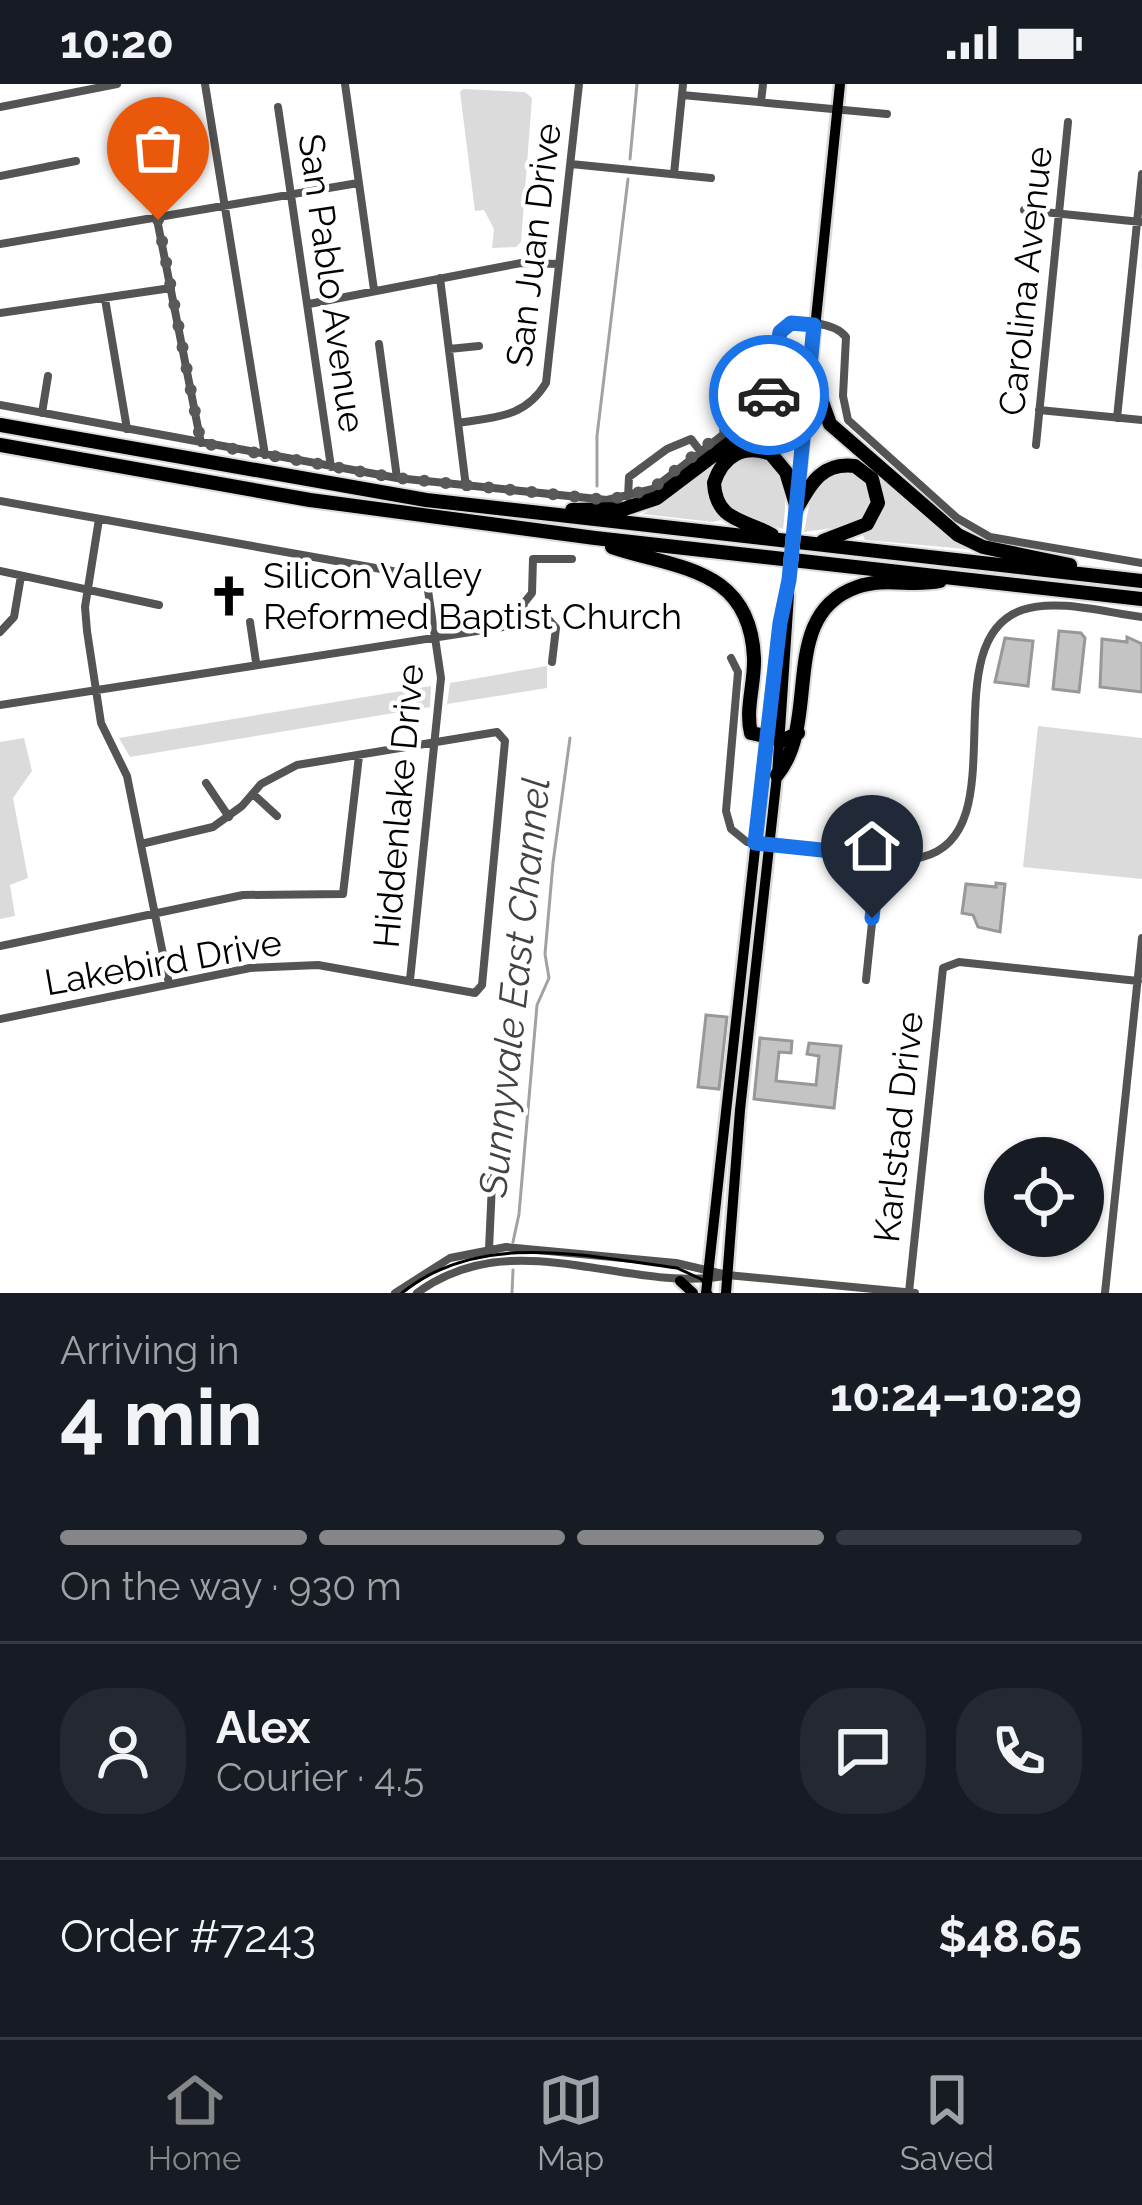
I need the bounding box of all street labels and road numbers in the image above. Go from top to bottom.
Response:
street label: San Juan Drive [497,121,569,369]
street label: San Pablo Avenue [290,131,374,435]
street label: Carolina Avenue [990,144,1060,418]
street label: Hiddenlake Drive [365,662,431,950]
street label: Lakebird Drive [41,921,285,1003]
street label: Karlstad Drive [865,1010,931,1244]

